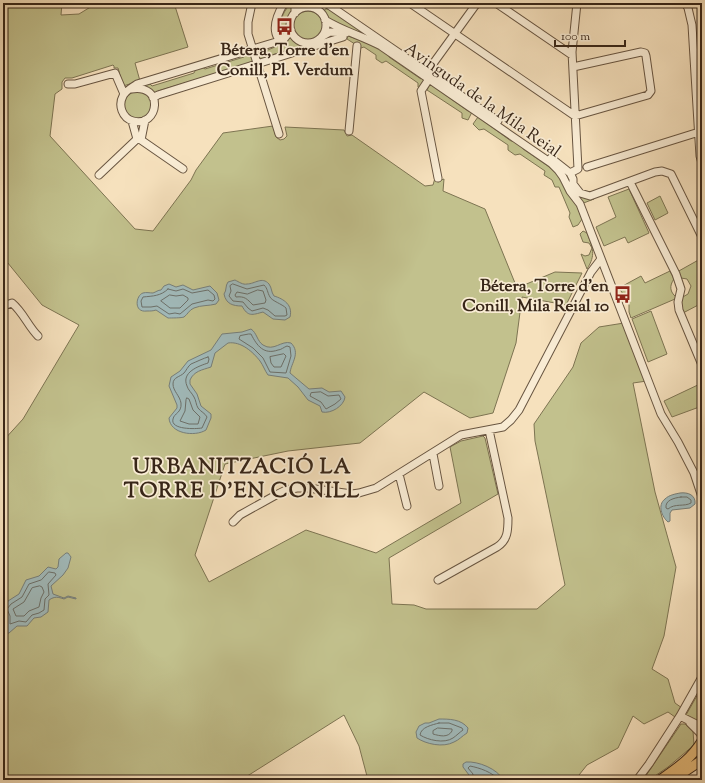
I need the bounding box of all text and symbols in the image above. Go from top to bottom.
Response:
bus stop icon: Bétera, Torre d'en Conill, Pl. Verdum [275,17,295,37]
scale bar [555,22,625,48]
text: 100 m [561,28,590,46]
street label: Avinguda de la Mila Reial [399,37,565,164]
place label: Bétera, Torre d'en Conill, Pl. Verdum [217,39,354,83]
place label: Bétera, Torre d'en Conill, Mila Reial 10 [462,275,610,319]
bus stop icon: Bétera, Torre d'en Conill, Mila Reial 10 [612,285,632,305]
district label: URBANITZACIÓ LA TORRE D'EN CONILL [124,453,360,507]

